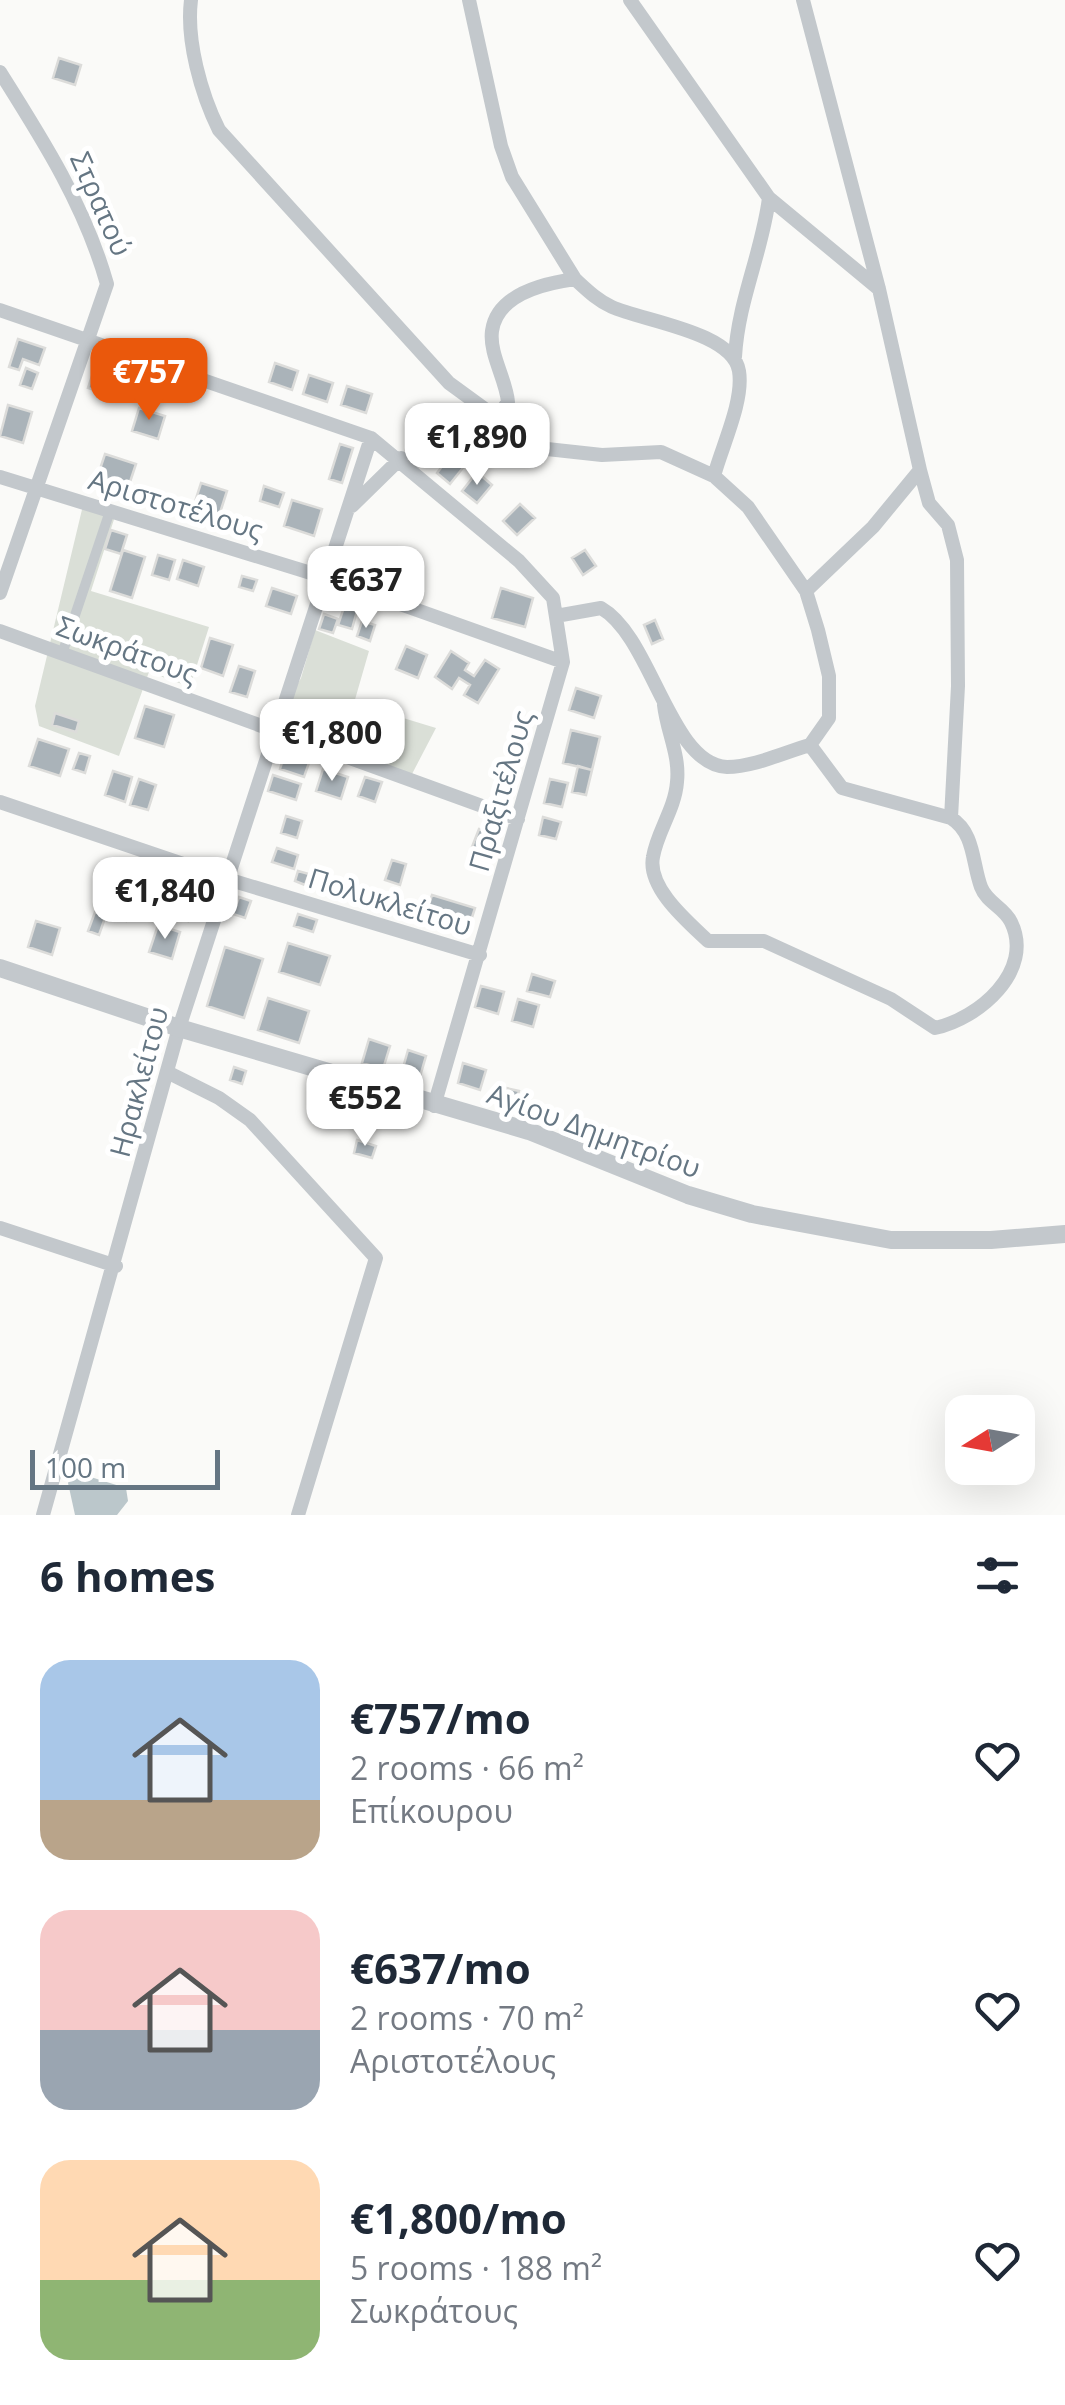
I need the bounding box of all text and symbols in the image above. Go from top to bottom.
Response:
street label: Στρατού [62,146,142,262]
pin: €757 [90,338,208,423]
text: €757 [112,349,186,392]
pin: €1,890 [396,403,558,488]
text: €1,890 [427,414,527,457]
street label: Αριστοτέλους [85,460,268,549]
pin: €637 [307,546,425,631]
text: €637 [329,557,403,600]
street label: Σωκράτους [52,606,203,692]
pin: €1,800 [251,699,413,784]
street label: Πραξιτέλους [459,706,541,876]
text: €1,800 [282,710,382,753]
pin: €1,840 [84,857,246,942]
street label: Πολυκλείτου [304,858,477,944]
text: €1,840 [115,868,215,911]
street label: Ηρακλείτου [100,1002,176,1161]
pin: €552 [306,1064,424,1149]
street label: Αγίου Δημητρίου [483,1074,706,1186]
text: €552 [328,1075,402,1118]
north arrow [945,1395,1035,1485]
map controls [945,1395,1035,1485]
scale bar [30,1445,220,1490]
text: 100 m [45,1448,126,1486]
text: 6 homes [40,1547,215,1604]
icon: filters [970,1548,1025,1603]
text: €757/mo [350,1689,531,1746]
icon: home [120,1700,240,1820]
icon: heart [970,1733,1025,1788]
text: 2 rooms · 66 m² [350,1746,584,1789]
text: Επίκουρου [350,1789,513,1832]
text: €637/mo [350,1939,531,1996]
icon: home [120,1950,240,2070]
icon: heart [970,1983,1025,2038]
text: 2 rooms · 70 m² [350,1996,584,2039]
text: Αριστοτέλους [350,2039,556,2082]
text: €1,800/mo [350,2189,567,2246]
icon: home [120,2200,240,2320]
icon: heart [970,2233,1025,2288]
text: 5 rooms · 188 m² [350,2246,602,2289]
text: Σωκράτους [350,2289,518,2332]

